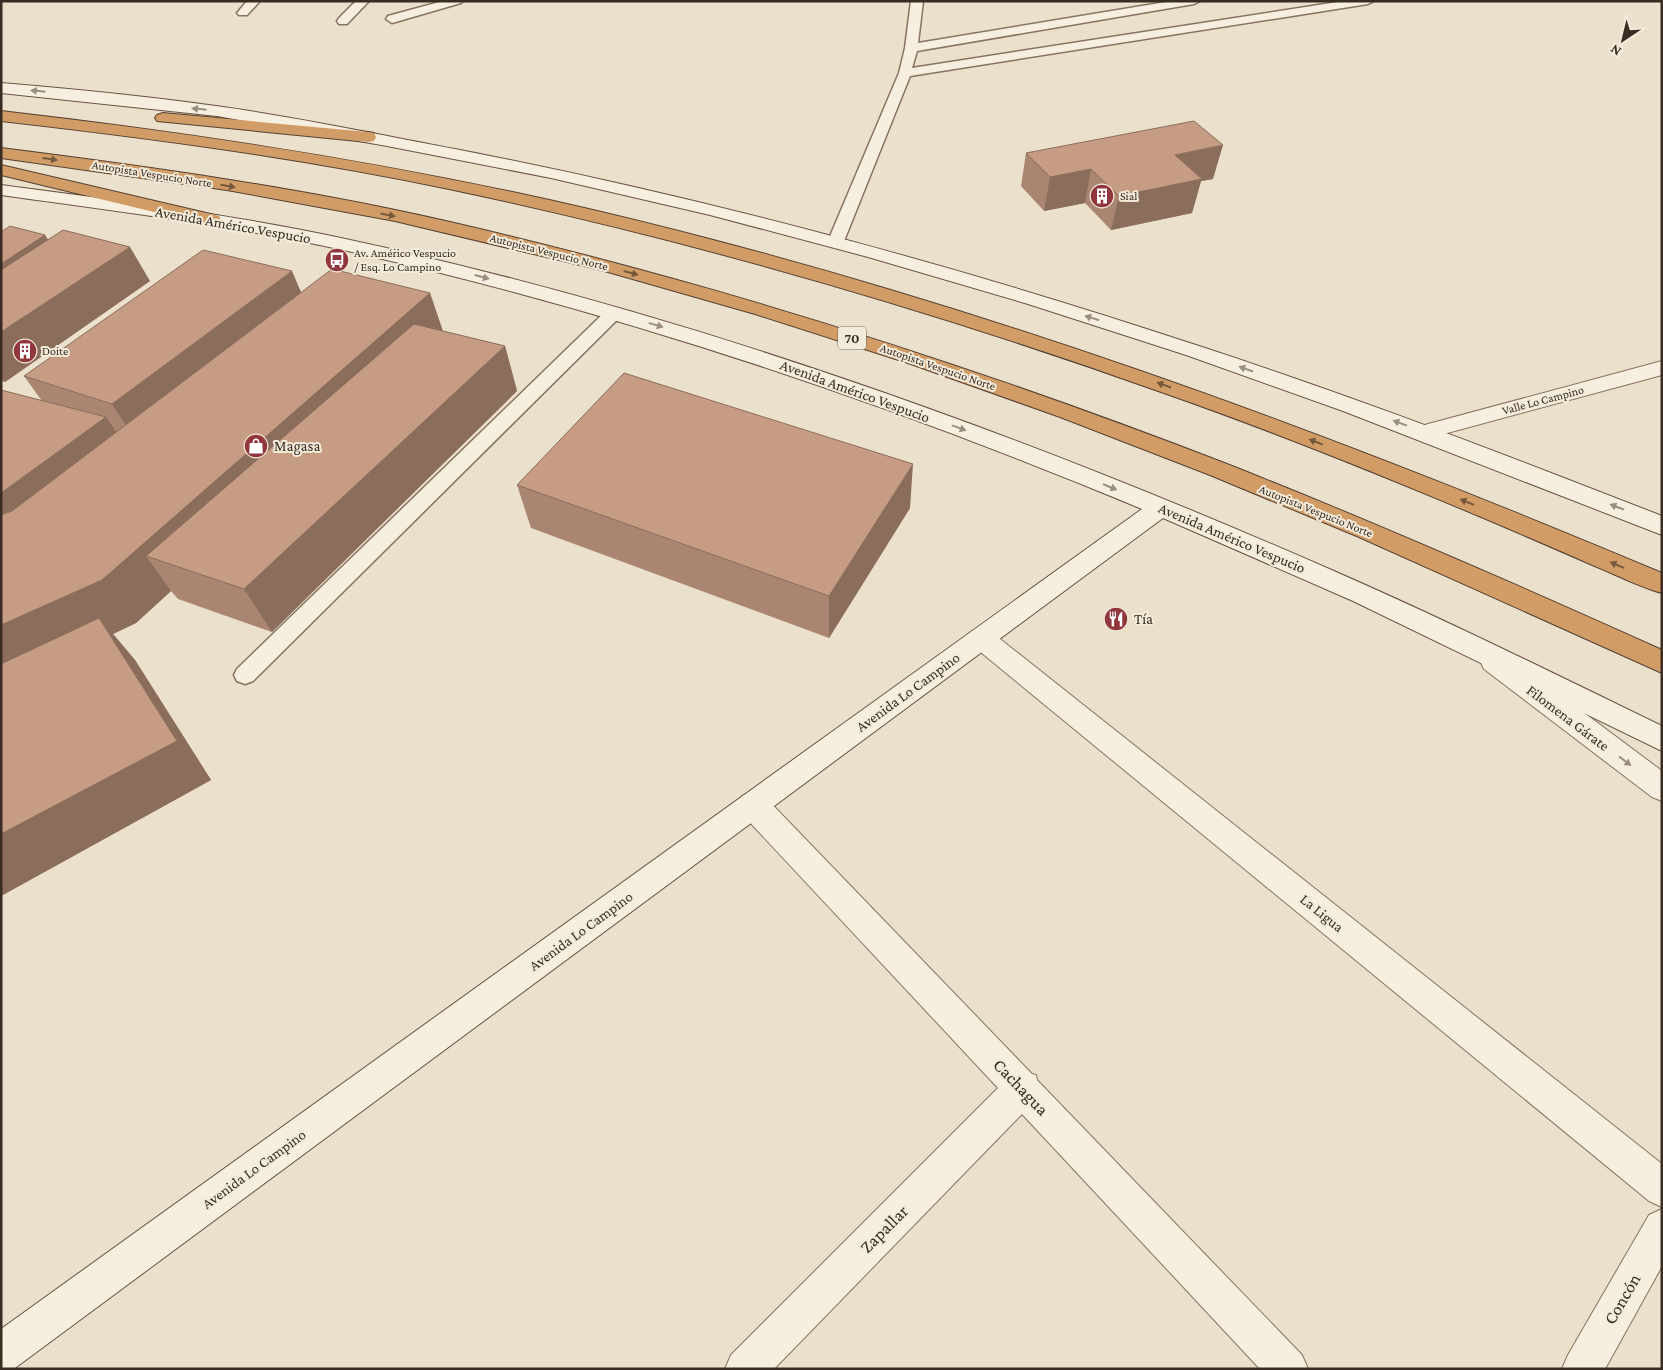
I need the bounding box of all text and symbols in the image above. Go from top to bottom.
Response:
north arrow [1598,15,1648,65]
text: N [1607,41,1624,60]
one-way arrow [30,87,46,95]
one-way arrow [191,105,207,113]
one-way arrow [42,155,58,163]
street label: Autopista Vespucio Norte [91,158,213,190]
one-way arrow [220,182,236,190]
building icon: Sial [1089,183,1115,209]
place label: Sial [1120,189,1137,203]
street label: Avenida Américo Vespucio [154,203,312,248]
one-way arrow [380,211,396,219]
street label: Autopista Vespucio Norte [488,231,610,273]
place label: Av. Américo Vespucio / Esq. Lo Campino [354,246,456,274]
bus stop icon: Av. Américo Vespucio / Esq. Lo Campino [324,247,350,273]
one-way arrow [623,269,638,277]
one-way arrow [475,273,490,281]
one-way arrow [1085,313,1100,321]
one-way arrow [648,322,663,330]
road number: 70 [838,326,866,349]
building icon: Doite [12,338,38,364]
street label: Autopista Vespucio Norte [878,341,998,393]
place label: Doite [42,344,68,358]
street label: Avenida Américo Vespucio [778,356,932,426]
one-way arrow [1239,365,1254,373]
one-way arrow [1156,381,1171,388]
street label: Valle Lo Campino [1501,382,1585,418]
one-way arrow [1392,419,1407,427]
one-way arrow [951,425,966,432]
shop icon: Magasa [243,433,269,459]
place label: Magasa [274,438,320,455]
one-way arrow [1308,438,1323,446]
street label: Autopista Vespucio Norte [1257,482,1375,540]
one-way arrow [1103,483,1117,491]
one-way arrow [1459,498,1474,506]
street label: Avenida Américo Vespucio [1156,500,1308,577]
one-way arrow [1609,503,1624,510]
one-way arrow [1610,560,1624,568]
restaurant icon: Tía [1103,606,1129,632]
place label: Tía [1134,611,1153,627]
street label: Avenida Lo Campino [853,649,963,736]
street label: Filomena Gárate [1524,682,1613,754]
one-way arrow [1618,755,1631,766]
street label: Avenida Lo Campino [526,888,636,975]
street label: La Ligua [1297,891,1347,936]
street label: Cachagua [989,1055,1053,1119]
street label: Avenida Lo Campino [199,1126,309,1213]
street label: Zapallar [856,1200,913,1257]
street label: Concón [1600,1270,1645,1328]

